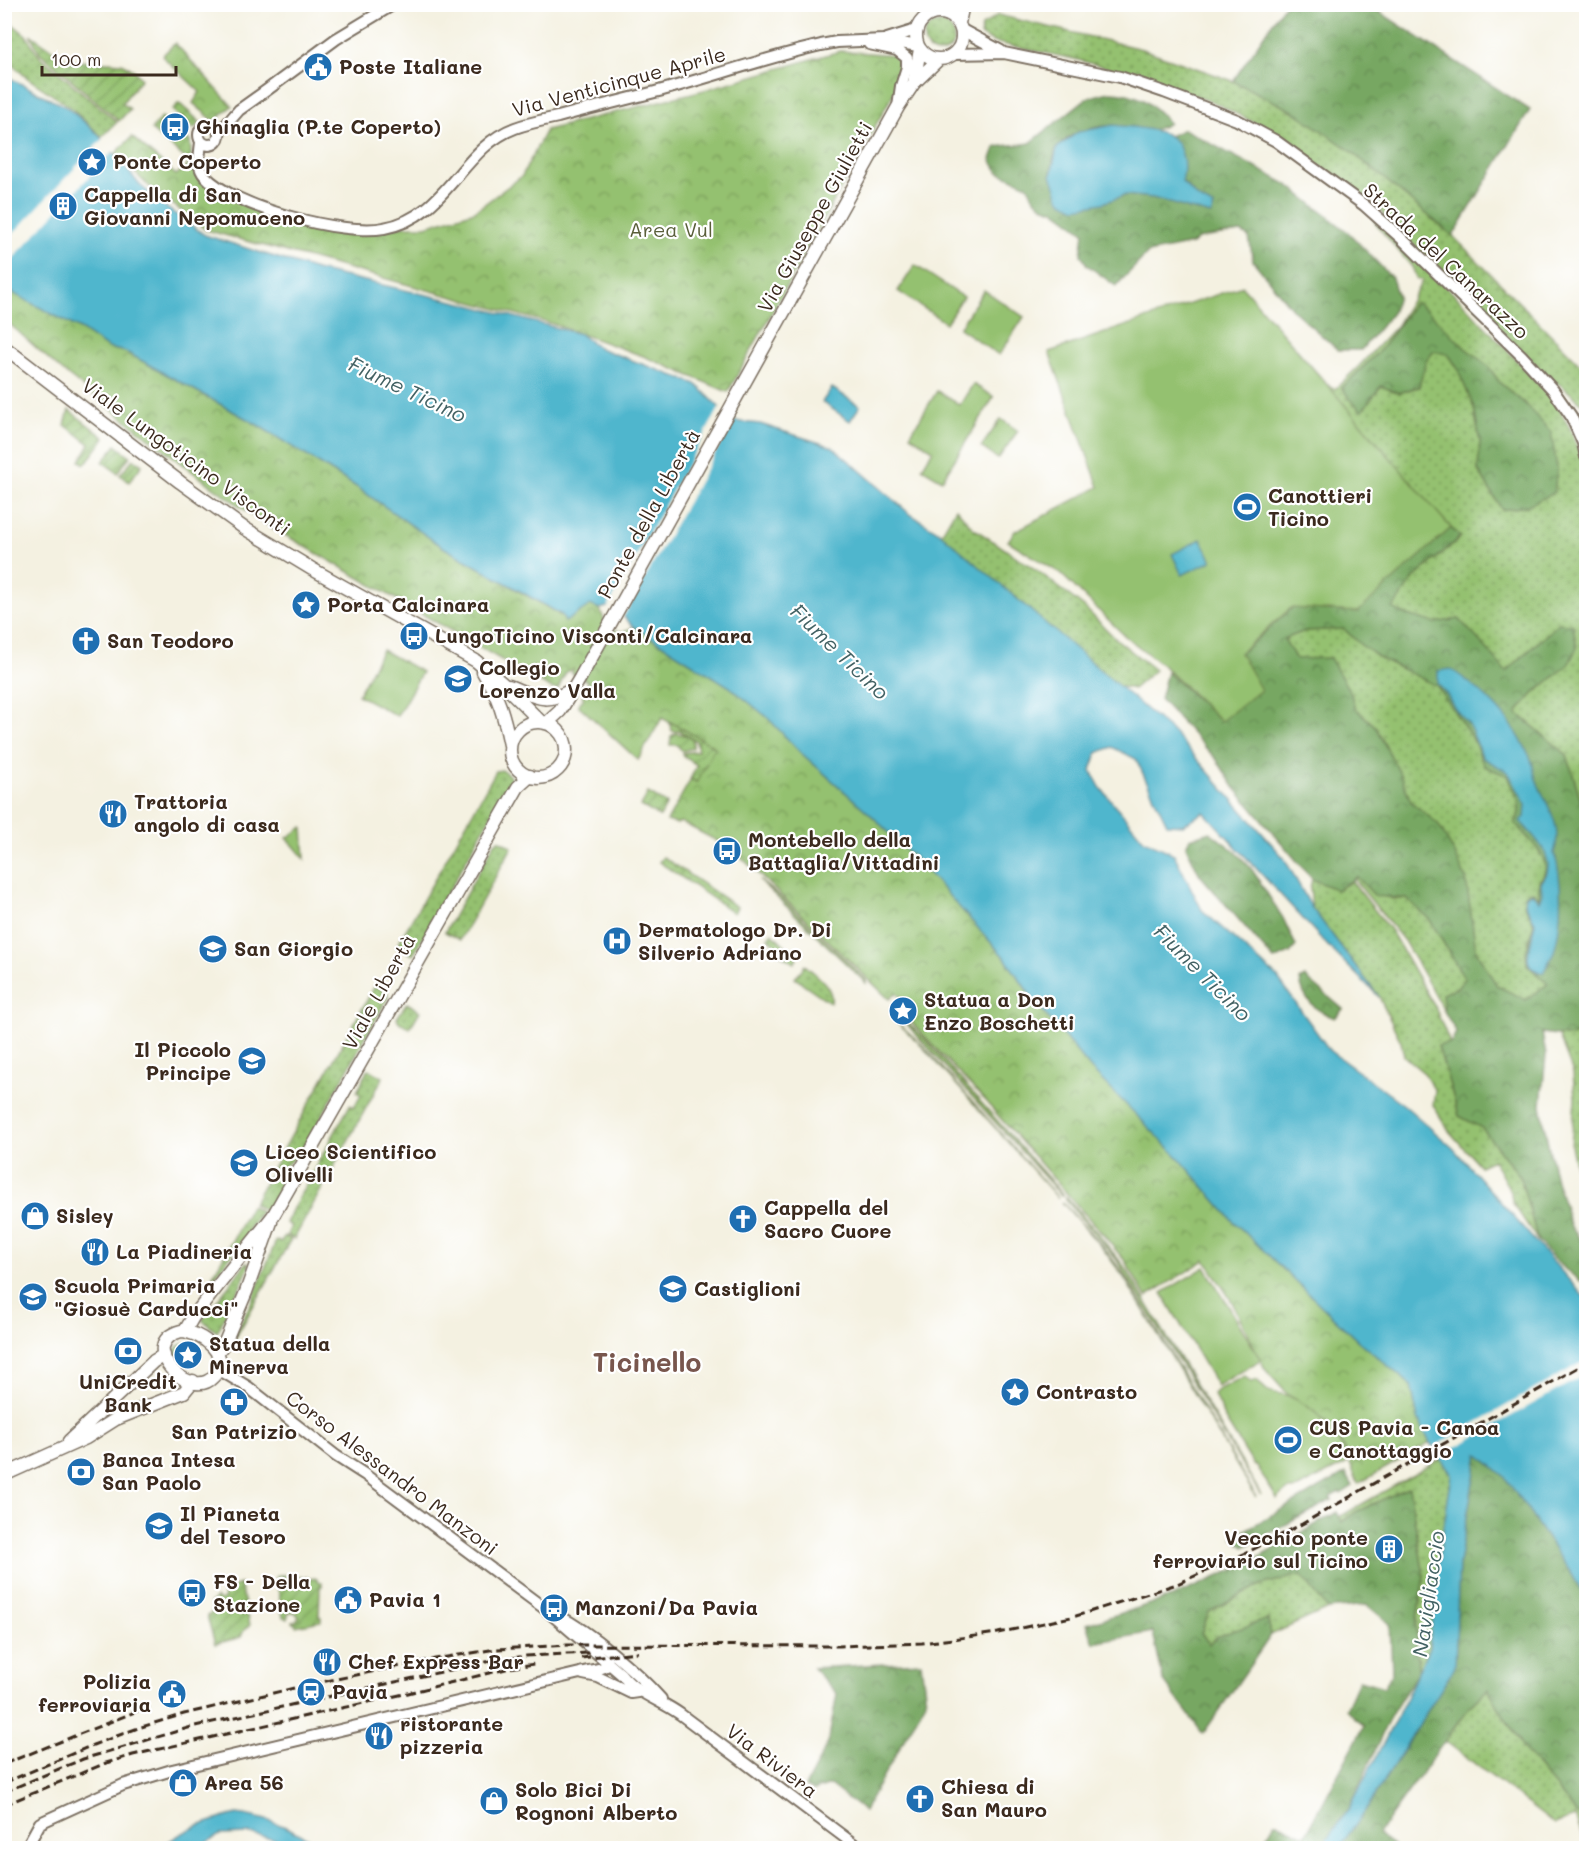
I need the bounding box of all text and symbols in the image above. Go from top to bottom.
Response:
scale bar [42,39,176,77]
street label: Via Venticinque Aprile [509,40,729,122]
text: 100 m [51,47,101,71]
public building icon: Poste Italiane [302,51,334,83]
place label: Poste Italiane [339,53,482,79]
bus stop icon: Ghinaglia (P.te Coperto) [159,111,191,143]
place label: Ghinaglia (P.te Coperto) [196,113,441,139]
street label: Via Giuseppe Giulietti [751,116,877,317]
place icon: Ponte Coperto [76,146,108,178]
place label: Ponte Coperto [113,148,261,174]
street label: Strada del Canarazzo [1358,177,1535,344]
place label: Cappella di San Giovanni Nepomuceno [84,181,305,230]
building icon: Cappella di San Giovanni Nepomuceno [47,190,79,222]
park label: Area Vul [629,216,713,242]
water label: Fiume Ticino [344,350,471,428]
street label: Viale Lungoticino Visconti [77,372,296,541]
street label: Ponte della Libertà [591,424,705,603]
place label: Canottieri Ticino [1268,482,1372,531]
sports icon: Canottieri Ticino [1231,491,1263,523]
place icon: Porta Calcinara [290,589,322,621]
place label: Porta Calcinara [327,591,489,617]
water label: Fiume Ticino [785,597,895,705]
bus stop icon: LungoTicino Visconti/Calcinara [398,620,430,652]
place label: LungoTicino Visconti/Calcinara [435,622,752,648]
church icon: San Teodoro [70,625,102,657]
place label: San Teodoro [107,627,234,653]
place label: Collegio Lorenzo Valla [479,654,616,703]
school or university icon: Collegio Lorenzo Valla [442,663,474,695]
place label: Trattoria angolo di casa [134,788,280,837]
restaurant icon: Trattoria angolo di casa [97,798,129,830]
place label: Montebello della Battaglia/Vittadini [748,826,940,875]
bus stop icon: Montebello della Battaglia/Vittadini [711,835,743,867]
place label: Dermatologo Dr. Di Silverio Adriano [638,916,832,965]
water label: Fiume Ticino [1149,917,1258,1026]
hospital icon: Dermatologo Dr. Di Silverio Adriano [601,925,633,957]
street label: Viale Libertà [336,929,421,1054]
school or university icon: San Giorgio [197,933,229,965]
place label: San Giorgio [234,935,353,961]
place label: Statua a Don Enzo Boschetti [924,986,1075,1035]
place icon: Statua a Don Enzo Boschetti [887,995,919,1027]
place label: Il Piccolo Principe [134,1036,231,1085]
school or university icon: Il Piccolo Principe [236,1045,268,1077]
place label: Liceo Scientifico Olivelli [265,1138,436,1187]
school or university icon: Liceo Scientifico Olivelli [228,1147,260,1179]
place label: Cappella del Sacro Cuore [764,1194,891,1243]
shop icon: Sisley [19,1200,51,1232]
place label: Sisley [56,1202,114,1228]
church icon: Cappella del Sacro Cuore [727,1203,759,1235]
restaurant icon: La Piadineria [79,1236,111,1268]
place label: La Piadineria [116,1238,252,1264]
place label: Scuola Primaria "Giosuè Carducci" [54,1272,239,1321]
school or university icon: Castiglioni [657,1273,689,1305]
place label: Castiglioni [694,1275,801,1301]
school or university icon: Scuola Primaria "Giosuè Carducci" [17,1281,49,1313]
place label: Statua della Minerva [209,1330,330,1379]
bank icon: UniCredit Bank [112,1335,144,1367]
place icon: Statua della Minerva [172,1339,204,1371]
district label: Ticinello [593,1345,701,1379]
place label: UniCredit Bank [79,1368,177,1417]
place icon: Contrasto [999,1376,1031,1408]
place label: Contrasto [1036,1378,1137,1404]
street label: Corso Alessandro Manzoni [281,1384,504,1561]
pharmacy icon: San Patrizio [218,1386,250,1418]
place label: CUS Pavia - Canoa e Canottaggio [1309,1414,1499,1463]
place label: San Patrizio [171,1418,297,1444]
sports icon: CUS Pavia - Canoa e Canottaggio [1272,1424,1304,1456]
place label: Banca Intesa San Paolo [102,1446,236,1495]
bank icon: Banca Intesa San Paolo [65,1456,97,1488]
place label: Il Pianeta del Tesoro [180,1500,286,1549]
school or university icon: Il Pianeta del Tesoro [143,1510,175,1542]
place label: Vecchio ponte ferroviario sul Ticino [1153,1524,1368,1573]
water label: Navigliaccio [1405,1529,1450,1658]
building icon: Vecchio ponte ferroviario sul Ticino [1373,1533,1405,1565]
place label: FS - Della Stazione [213,1568,311,1617]
bus stop icon: FS - Della Stazione [176,1577,208,1609]
public building icon: Pavia 1 [332,1584,364,1616]
place label: Pavia 1 [369,1586,441,1612]
bus stop icon: Manzoni/Da Pavia [538,1592,570,1624]
place label: Manzoni/Da Pavia [575,1594,758,1620]
restaurant icon: Chef Express Bar [311,1646,343,1678]
place label: Chef Express Bar [348,1648,524,1674]
place label: Polizia ferroviaria [38,1668,151,1717]
station icon: Pavia [295,1676,327,1708]
public building icon: Polizia ferroviaria [156,1678,188,1710]
place label: Pavia [332,1678,388,1704]
place label: ristorante pizzeria [400,1710,503,1759]
street label: Via Riviera [722,1717,824,1803]
restaurant icon: ristorante pizzeria [363,1720,395,1752]
shop icon: Area 56 [167,1767,199,1799]
place label: Area 56 [204,1769,284,1795]
place label: Chiesa di San Mauro [941,1773,1047,1822]
place label: Solo Bici Di Rognoni Alberto [515,1776,677,1825]
church icon: Chiesa di San Mauro [904,1783,936,1815]
shop icon: Solo Bici Di Rognoni Alberto [478,1785,510,1817]

